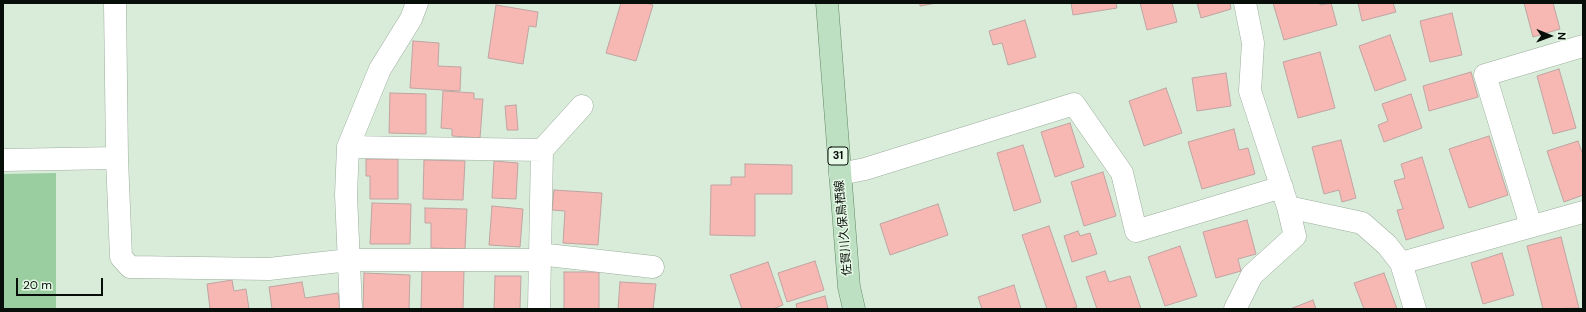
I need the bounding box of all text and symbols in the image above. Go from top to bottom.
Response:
north arrow [1530,16,1570,56]
text: N [1555,32,1569,40]
road number: 31 [828,147,848,165]
street label: 佐賀川久保鳥栖線 [833,180,855,276]
scale bar [18,270,105,296]
text: 20 m [23,277,52,293]

